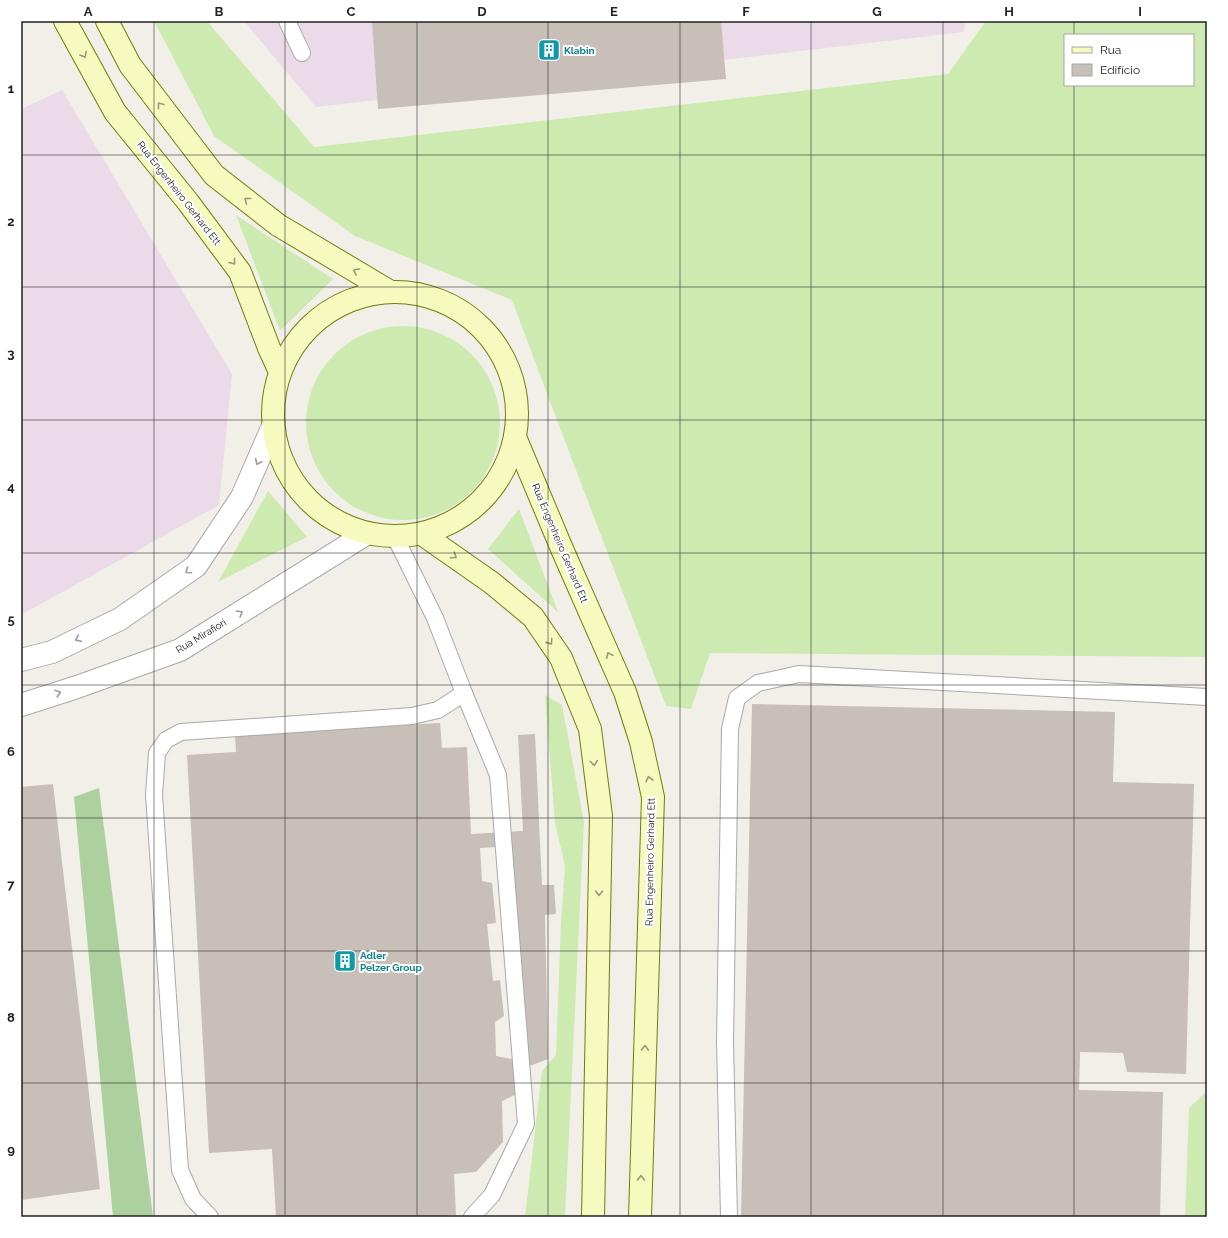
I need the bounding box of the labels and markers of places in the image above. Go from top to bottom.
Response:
building icon: Klabin [536,37,562,63]
place label: Klabin [564,45,595,56]
building icon: Adler Pelzer Group [332,948,358,974]
place label: Adler Pelzer Group [360,950,422,973]

